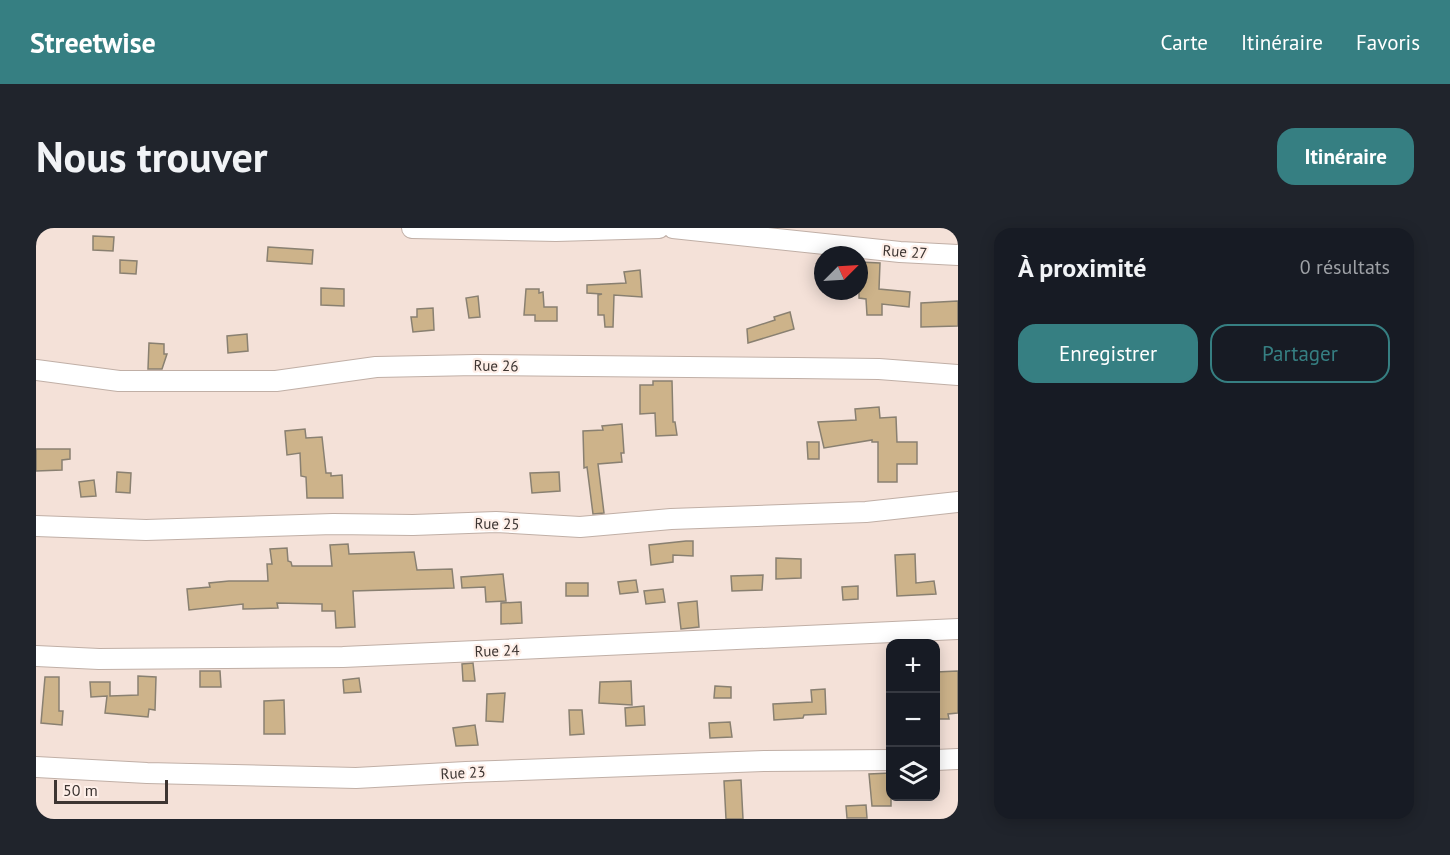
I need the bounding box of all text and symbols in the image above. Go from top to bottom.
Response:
text: Streetwise [30,24,156,61]
text: Carte [1161,29,1208,56]
text: Itinéraire [1241,29,1323,56]
text: Favoris [1356,29,1420,56]
button: Itinéraire [1277,128,1414,185]
text: Nous trouver [36,129,267,184]
street label: Rue 27 [882,240,928,263]
north arrow [814,246,868,300]
text: À proximité [1018,251,1146,284]
text: 0 résultats [1300,254,1390,280]
button: Enregistrer [1018,324,1198,383]
button: Partager [1210,324,1390,383]
street label: Rue 26 [473,356,519,375]
street label: Rue 25 [474,514,520,533]
map controls [886,639,940,801]
button: + [886,639,940,693]
street label: Rue 24 [474,640,520,661]
button: − [886,693,940,747]
button: layers [886,747,940,801]
street label: Rue 23 [440,762,486,783]
scale bar [54,777,168,804]
text: 50 m [63,780,98,800]

